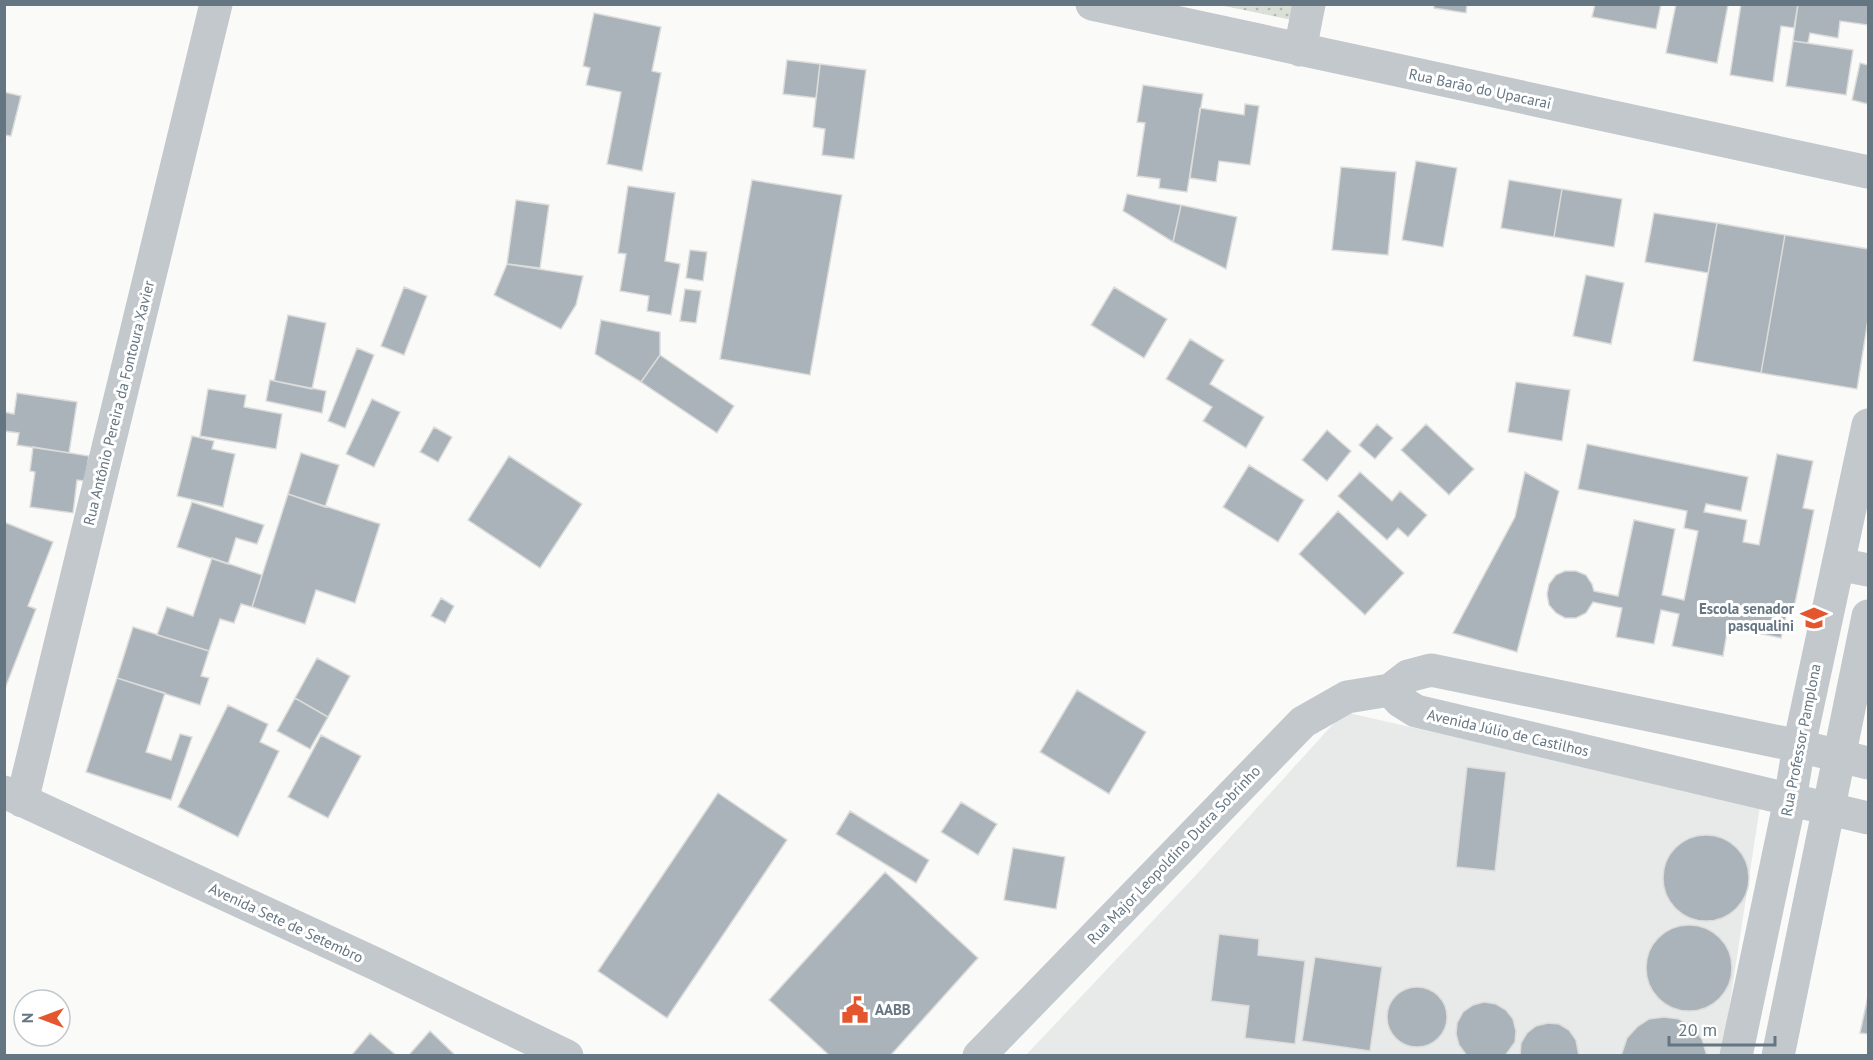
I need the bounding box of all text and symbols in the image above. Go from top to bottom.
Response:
street label: Rua Barão do Upacarai [1407,64,1553,113]
street label: Rua Antônio Pereira da Fontoura Xavier [79,278,158,527]
place label: Escola senador pasqualini [1699,599,1795,635]
school or university icon: Escola senador pasqualini [1799,603,1829,633]
street label: Rua Professor Pamplona [1776,662,1825,818]
street label: Avenida Júlio de Castilhos [1425,705,1591,760]
street label: Rua Major Leopoldino Dutra Sobrinho [1083,761,1264,948]
street label: Avenida Sete de Setembro [206,878,366,967]
north arrow [12,988,72,1048]
public building icon: AABB [840,995,870,1025]
place label: AABB [875,1000,911,1019]
scale bar [1669,1009,1776,1047]
text: N [17,1013,37,1023]
text: 20 m [1678,1018,1717,1041]

